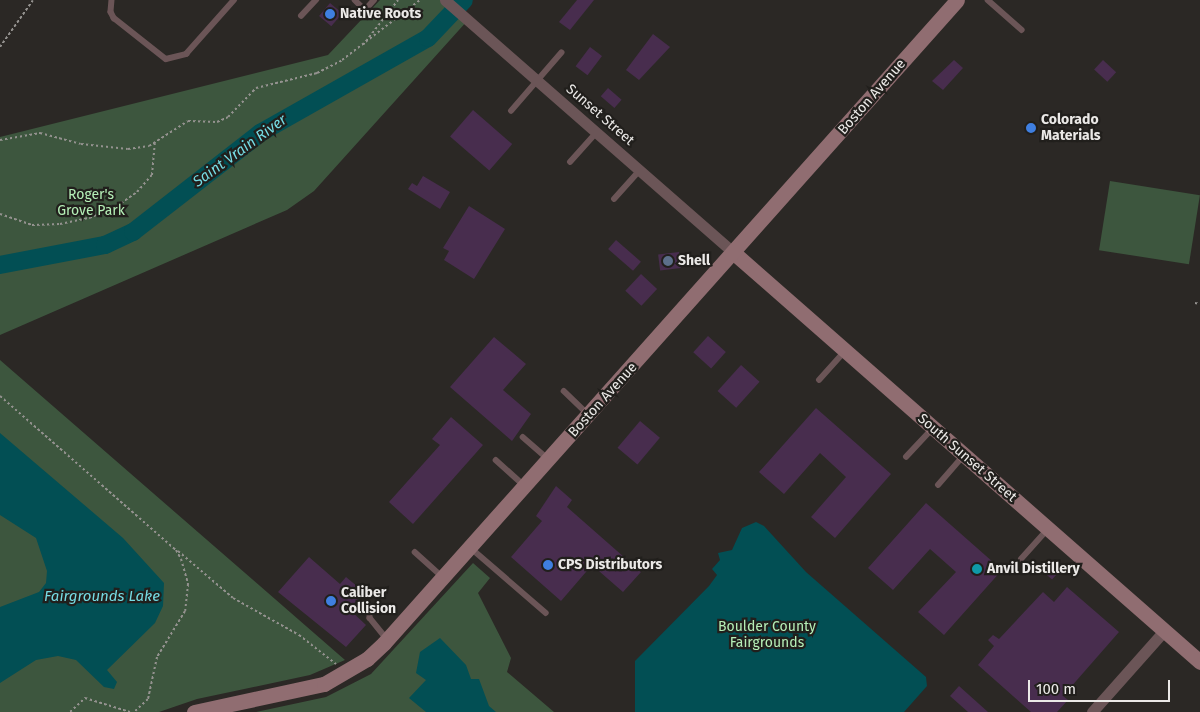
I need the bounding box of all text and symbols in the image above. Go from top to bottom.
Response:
place label: Native Roots [340,6,421,22]
marker: Native Roots [324,8,336,20]
street label: Boston Avenue [835,56,909,138]
street label: Sunset Street [562,81,638,149]
water label: Saint Vrain River [190,111,290,191]
place label: Colorado Materials [1041,112,1101,144]
marker: Colorado Materials [1025,122,1037,134]
park label: Roger's Grove Park [57,187,125,220]
place label: Shell [678,253,710,269]
marker: Shell [662,255,674,267]
street label: Boston Avenue [565,359,641,441]
street label: South Sunset Street [914,410,1020,506]
place label: CPS Distributors [558,557,662,573]
marker: CPS Distributors [542,559,554,571]
place label: Anvil Distillery [987,561,1080,577]
marker: Anvil Distillery [971,563,983,575]
place label: Caliber Collision [341,585,396,618]
water label: Fairgrounds Lake [44,588,160,606]
marker: Caliber Collision [325,595,337,607]
park label: Boulder County Fairgrounds [718,619,816,652]
scale bar [1030,670,1172,702]
text: 100 m [1036,680,1076,698]

